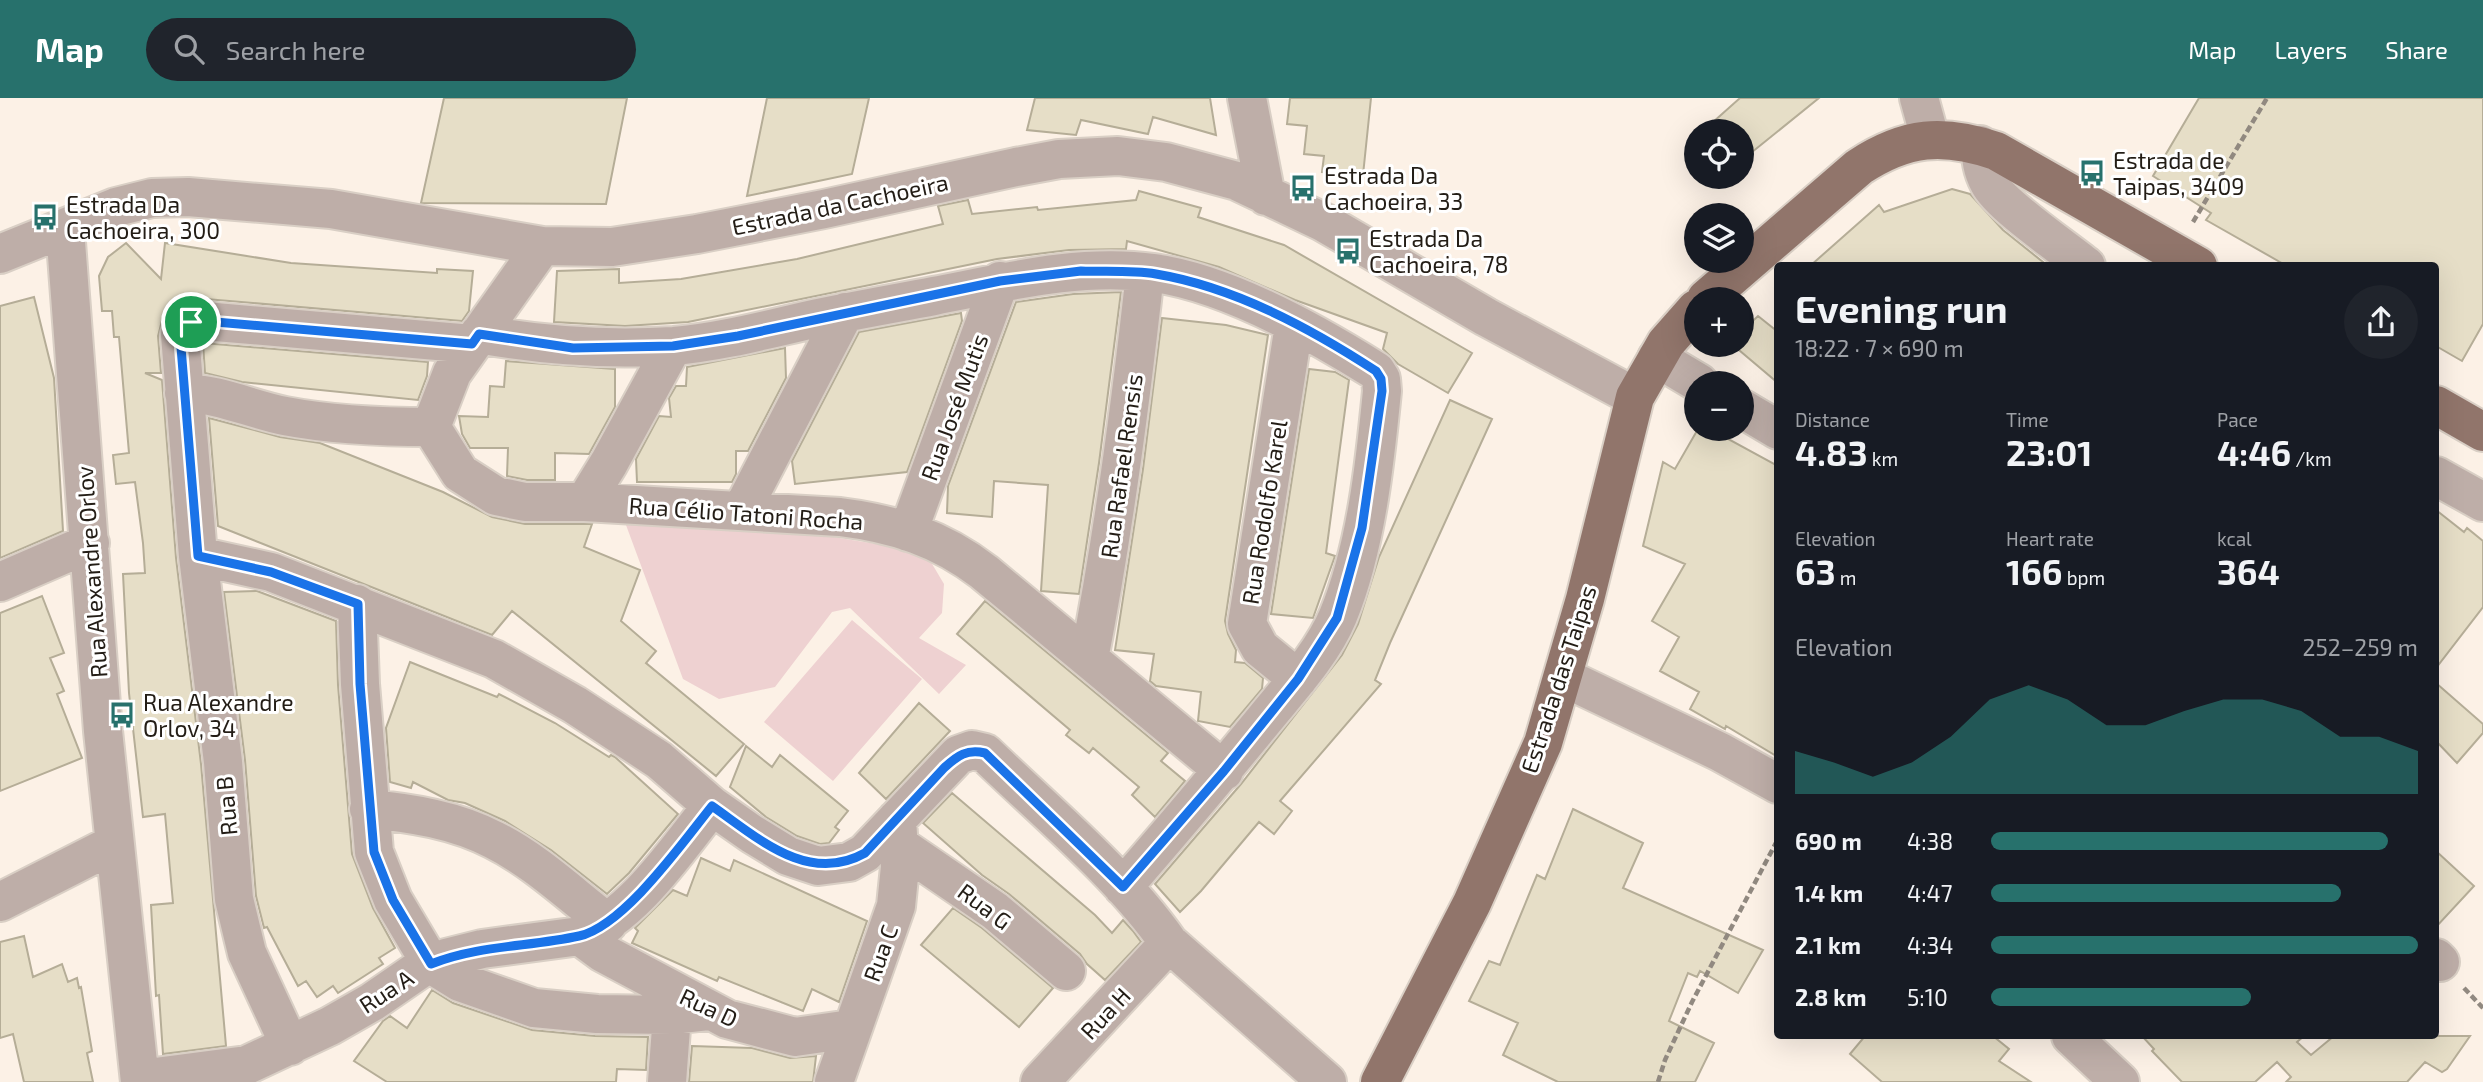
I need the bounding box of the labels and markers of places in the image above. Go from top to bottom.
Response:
place label: Estrada de Taipas, 3409 [2113,146,2245,200]
bus stop icon: Estrada de Taipas, 3409 [2077,158,2107,188]
place label: Estrada Da Cachoeira, 33 [1324,161,1463,215]
bus stop icon: Estrada Da Cachoeira, 33 [1288,173,1318,203]
place label: Estrada Da Cachoeira, 300 [66,190,220,244]
bus stop icon: Estrada Da Cachoeira, 300 [30,202,60,232]
place label: Estrada Da Cachoeira, 78 [1369,224,1508,278]
bus stop icon: Estrada Da Cachoeira, 78 [1333,236,1363,266]
pin [161,292,221,352]
place label: Rua Alexandre Orlov, 34 [143,688,294,742]
bus stop icon: Rua Alexandre Orlov, 34 [107,700,137,730]

